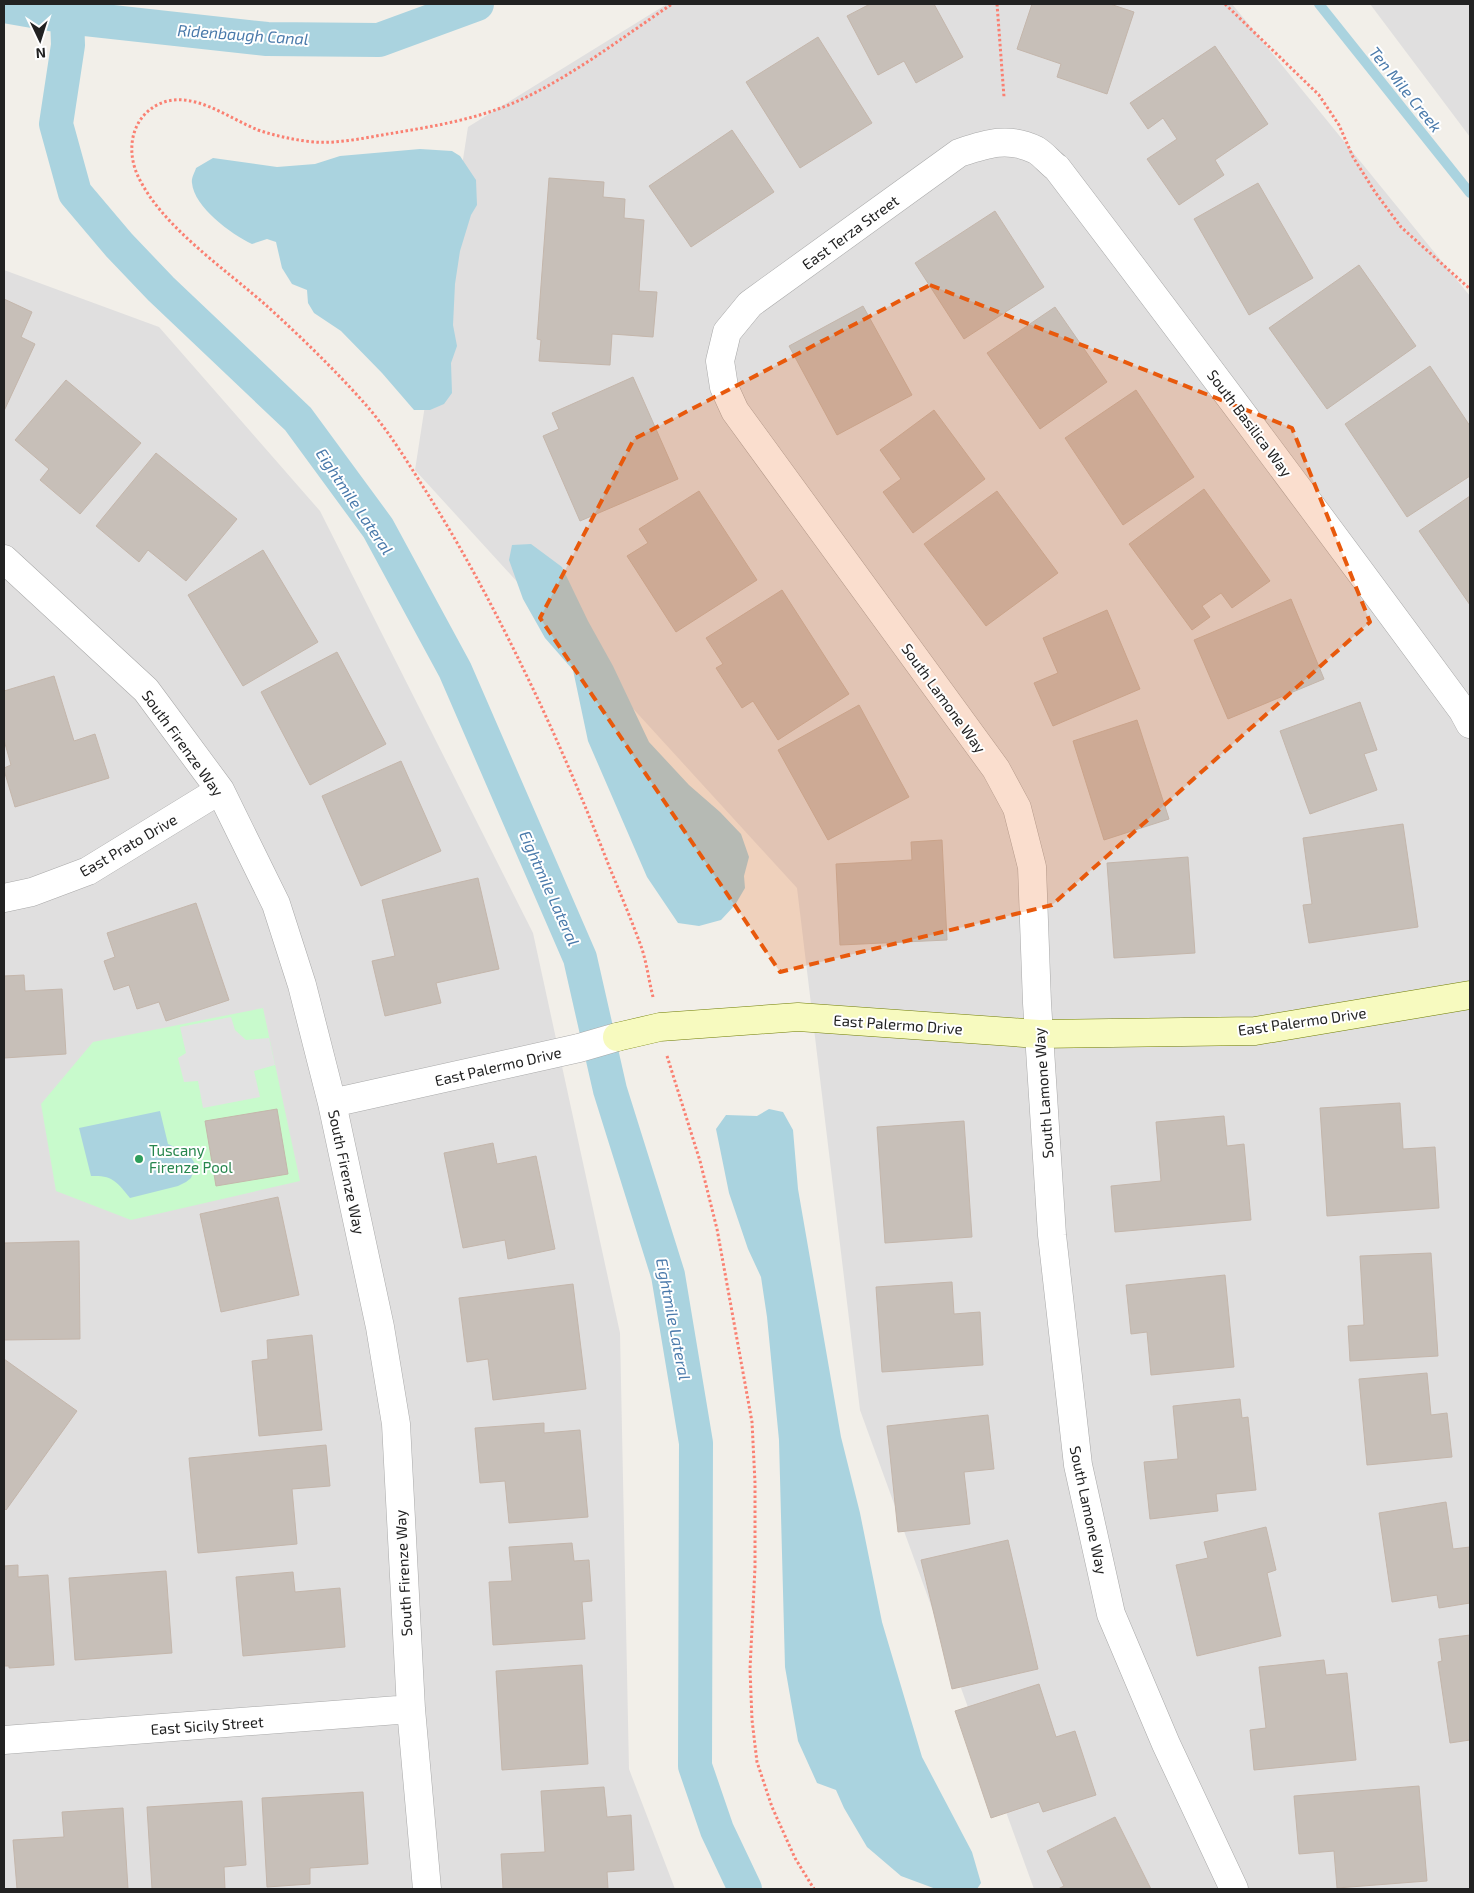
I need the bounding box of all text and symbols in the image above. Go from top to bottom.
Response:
north arrow [15,15,65,65]
water label: Ridenbaugh Canal [177,20,309,48]
water label: Ten Mile Creek [1366,42,1446,136]
text: N [35,45,47,62]
street label: East Terza Street [798,191,902,273]
street label: South Basilica Way [1204,366,1296,480]
water label: Eightmile Lateral [312,444,398,558]
street label: South Lamone Way [898,640,990,756]
street label: South Firenze Way [138,686,228,800]
street label: East Prato Drive [76,810,180,880]
water label: Eightmile Lateral [516,827,584,949]
street label: East Palermo Drive [1237,1003,1367,1039]
street label: East Palermo Drive [833,1011,963,1037]
street label: South Lamone Way [1029,1027,1057,1159]
street label: East Palermo Drive [433,1043,563,1089]
street label: South Firenze Way [325,1108,369,1236]
place label: Tuscany Firenze Pool [149,1141,233,1176]
marker: Tuscany Firenze Pool [133,1153,145,1165]
water label: Eightmile Lateral [653,1256,695,1382]
street label: South Lamone Way [1067,1444,1111,1576]
street label: South Firenze Way [391,1509,415,1637]
street label: East Sicily Street [150,1712,264,1738]

